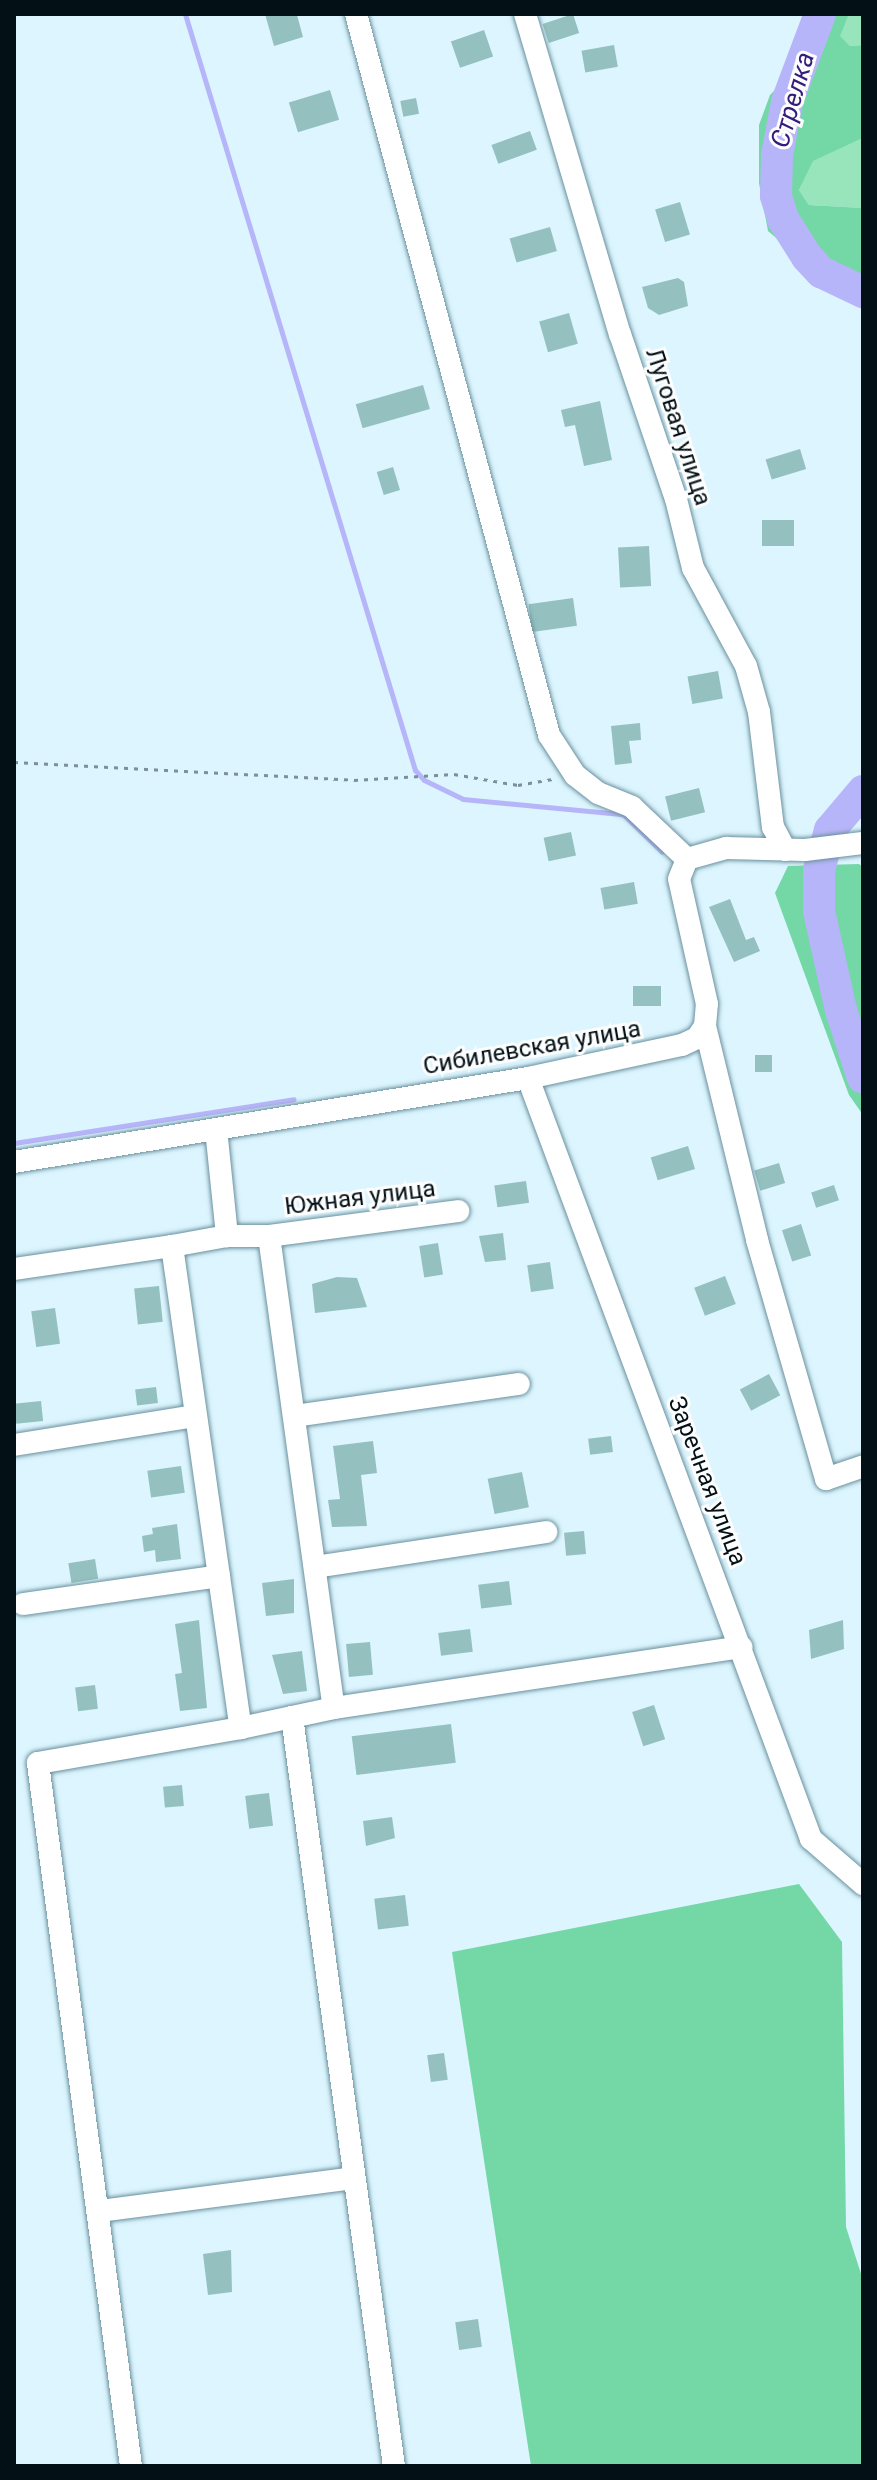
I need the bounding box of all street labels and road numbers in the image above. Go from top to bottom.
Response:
street label: Луговая улица [639,345,717,509]
street label: Сибилевская улица [421,1015,643,1081]
street label: Южная улица [283,1174,437,1222]
street label: Заречная улица [662,1393,752,1569]

